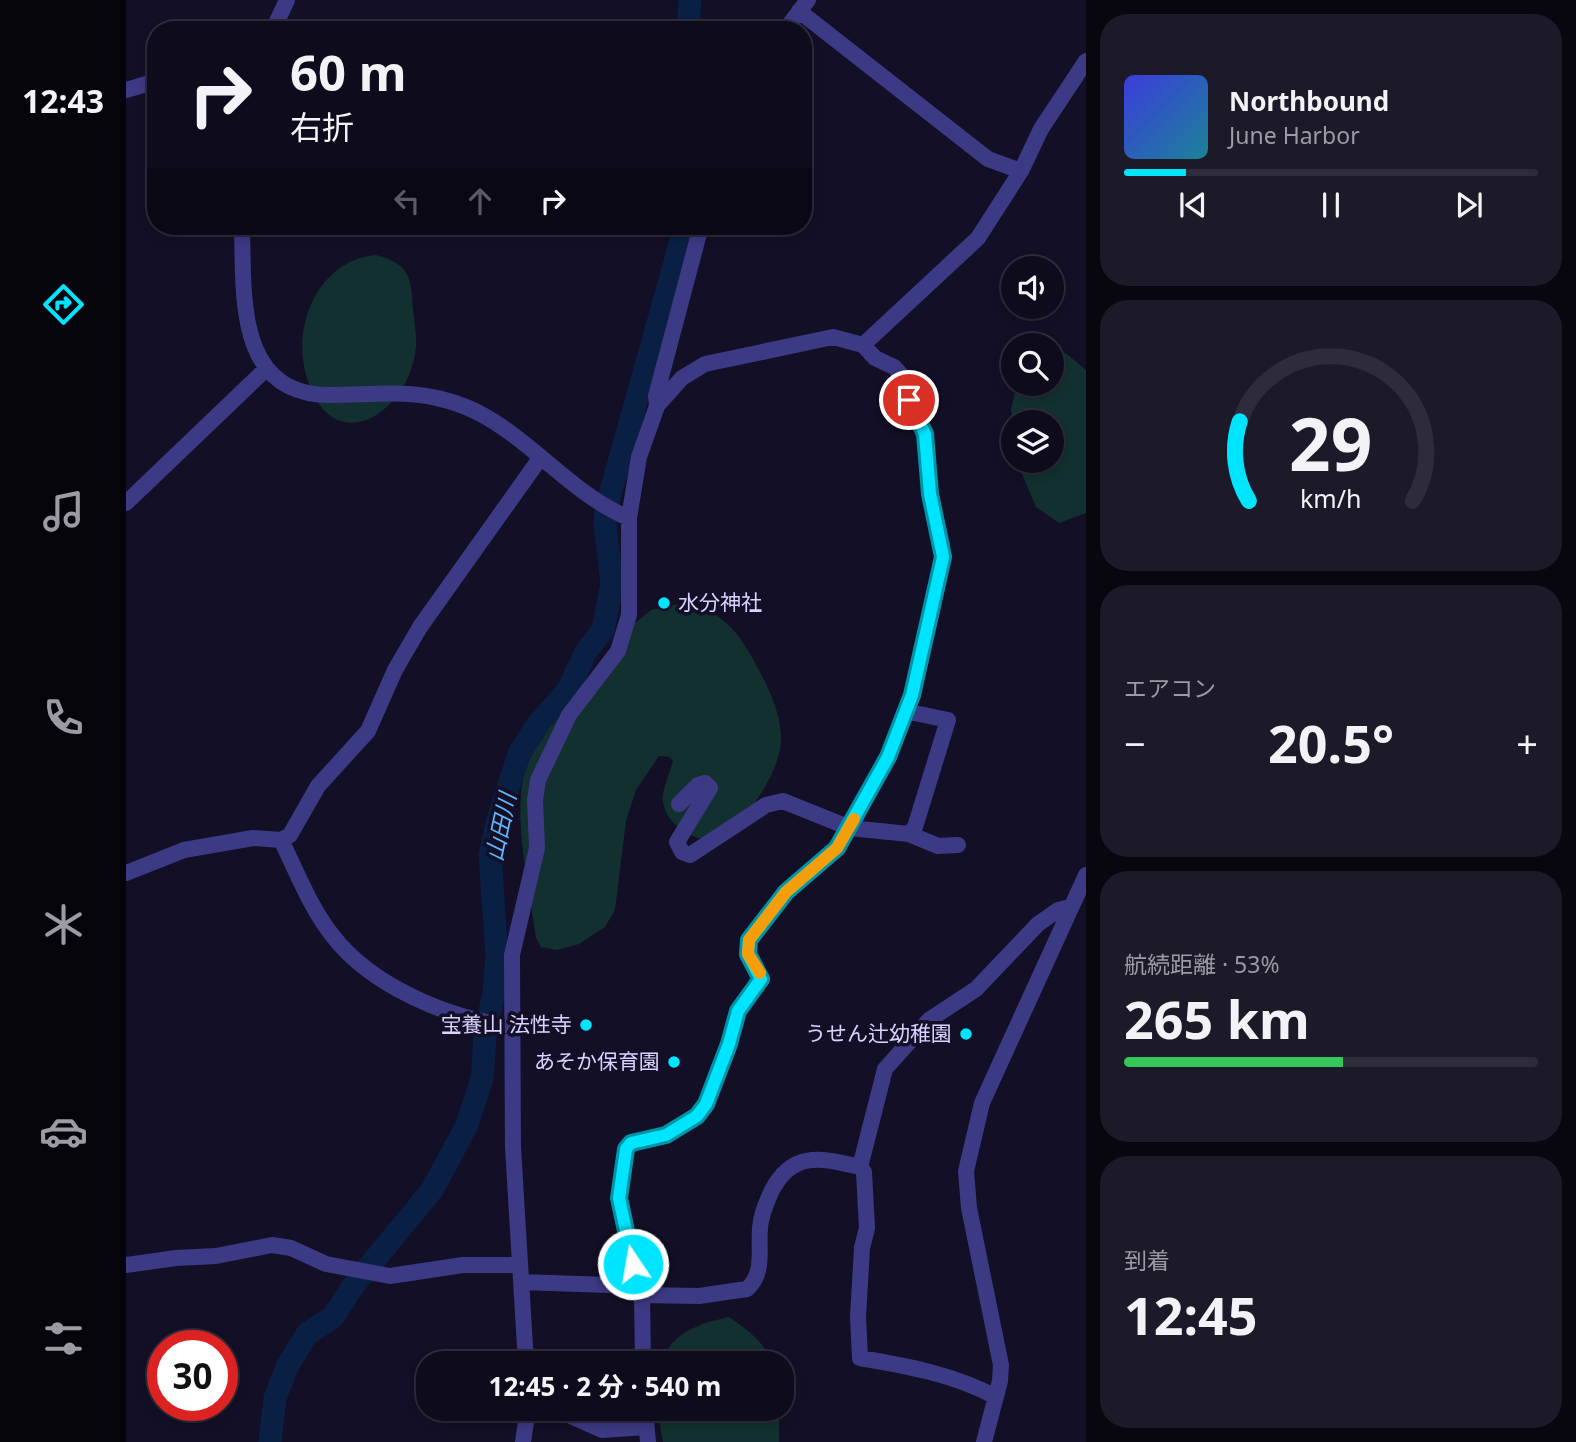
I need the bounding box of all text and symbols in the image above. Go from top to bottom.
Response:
text: 60 m [290,39,407,105]
icon: right [175,49,266,140]
text: 12:43 [22,79,104,122]
text: Northbound [1229,83,1389,119]
text: 右折 [290,105,354,148]
text: June Harbor [1229,119,1360,151]
icon: left [388,182,426,220]
icon: ahead [461,182,499,220]
icon: right [534,182,572,220]
icon: previous [1174,186,1212,224]
icon: pause [1312,186,1350,224]
icon: next [1450,186,1488,224]
map controls [1001,256,1064,473]
button: sound [1001,256,1064,319]
icon: directions [39,280,88,329]
button: search [1001,333,1064,396]
pin [879,370,939,430]
icon: arrive [890,381,928,419]
text: 29 [1289,394,1373,493]
button: layers [1001,410,1064,473]
text: km/h [1300,481,1362,515]
icon: music [39,487,88,536]
place label: 水分神社 [678,588,762,616]
marker: 水分神社 [656,595,672,611]
text: エアコン [1124,672,1216,704]
icon: phone [39,693,88,742]
text: 20.5° [1268,707,1394,778]
text: − [1124,717,1146,769]
text: + [1516,717,1538,769]
water label: 山田川 [477,787,523,864]
icon: climate [39,900,88,949]
text: 航続距離 · 53% [1124,948,1280,980]
text: 265 km [1124,983,1310,1054]
place label: 宝養山 法性寺 [441,1010,572,1038]
marker: 宝養山 法性寺 [578,1017,594,1033]
place label: うせん辻幼稚園 [805,1019,952,1047]
marker: うせん辻幼稚園 [958,1026,974,1042]
place label: あそか保育園 [534,1047,660,1075]
marker: あそか保育園 [666,1054,682,1070]
icon: car [39,1107,88,1156]
position arrow [596,1227,670,1301]
text: 到着 [1124,1244,1170,1276]
text: 12:45 [1124,1279,1258,1350]
icon: filters [39,1314,88,1363]
speed limit sign: 30 [147,1330,238,1421]
text: 12:45 · 2 分 · 540 m [489,1368,721,1404]

